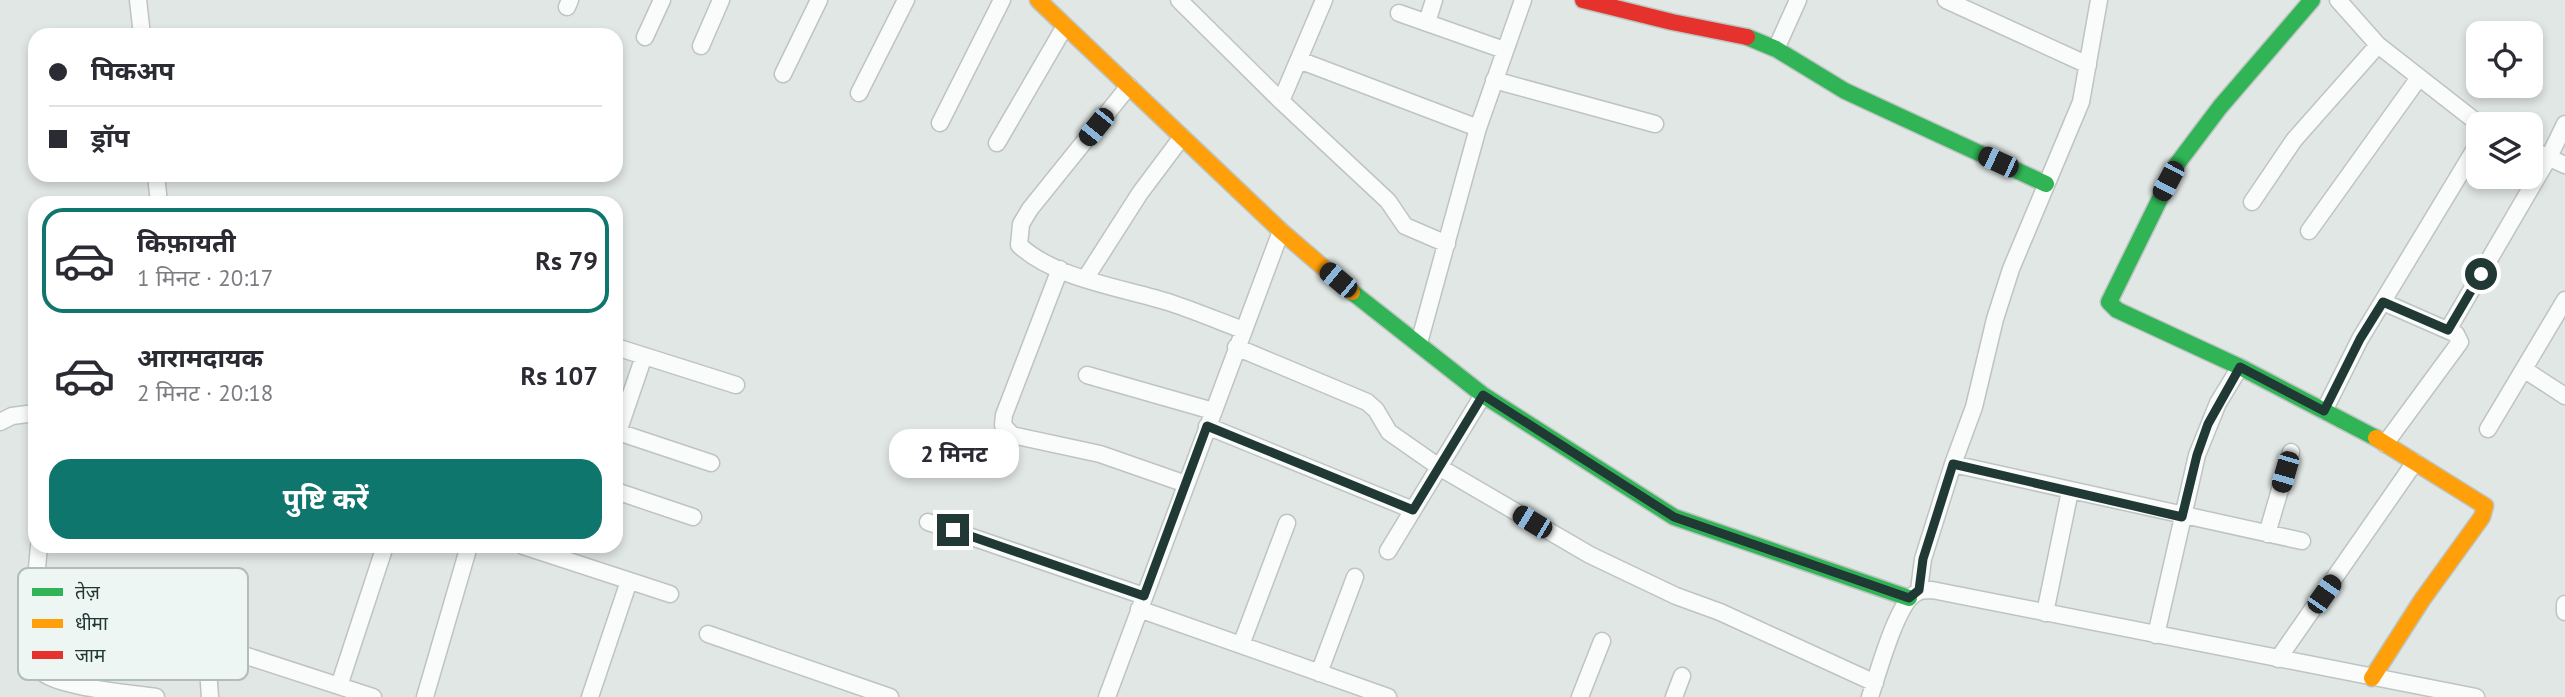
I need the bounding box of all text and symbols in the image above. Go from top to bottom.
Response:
map controls [2466,21,2543,189]
button: locate [2466,21,2543,98]
text: पिकअप [91,54,174,87]
car [1075,104,1118,150]
button: layers [2466,112,2543,189]
text: ड्रॉप [91,121,129,154]
car [1975,144,2022,180]
car [2149,158,2188,204]
text: किफ़ायती [137,226,236,259]
icon: car [53,229,116,292]
text: Rs 79 [535,244,598,277]
car [1316,258,1361,302]
route start [2465,258,2497,290]
text: 1 मिनट · 20:17 [137,263,273,292]
text: आरामदायक [137,341,263,374]
icon: car [53,344,116,407]
text: Rs 107 [521,359,598,392]
text: 2 मिनट · 20:18 [137,378,273,407]
callout: 2 मिनट [888,428,1018,477]
text: 2 मिनट [920,439,988,468]
car [2270,449,2301,495]
button: पुष्टि करें [49,459,602,539]
car [1509,502,1556,542]
route end [937,514,969,546]
legend [18,568,248,680]
car [2304,571,2345,617]
text: तेज़ [75,580,101,604]
text: धीमा [75,611,109,635]
text: जाम [75,643,106,667]

